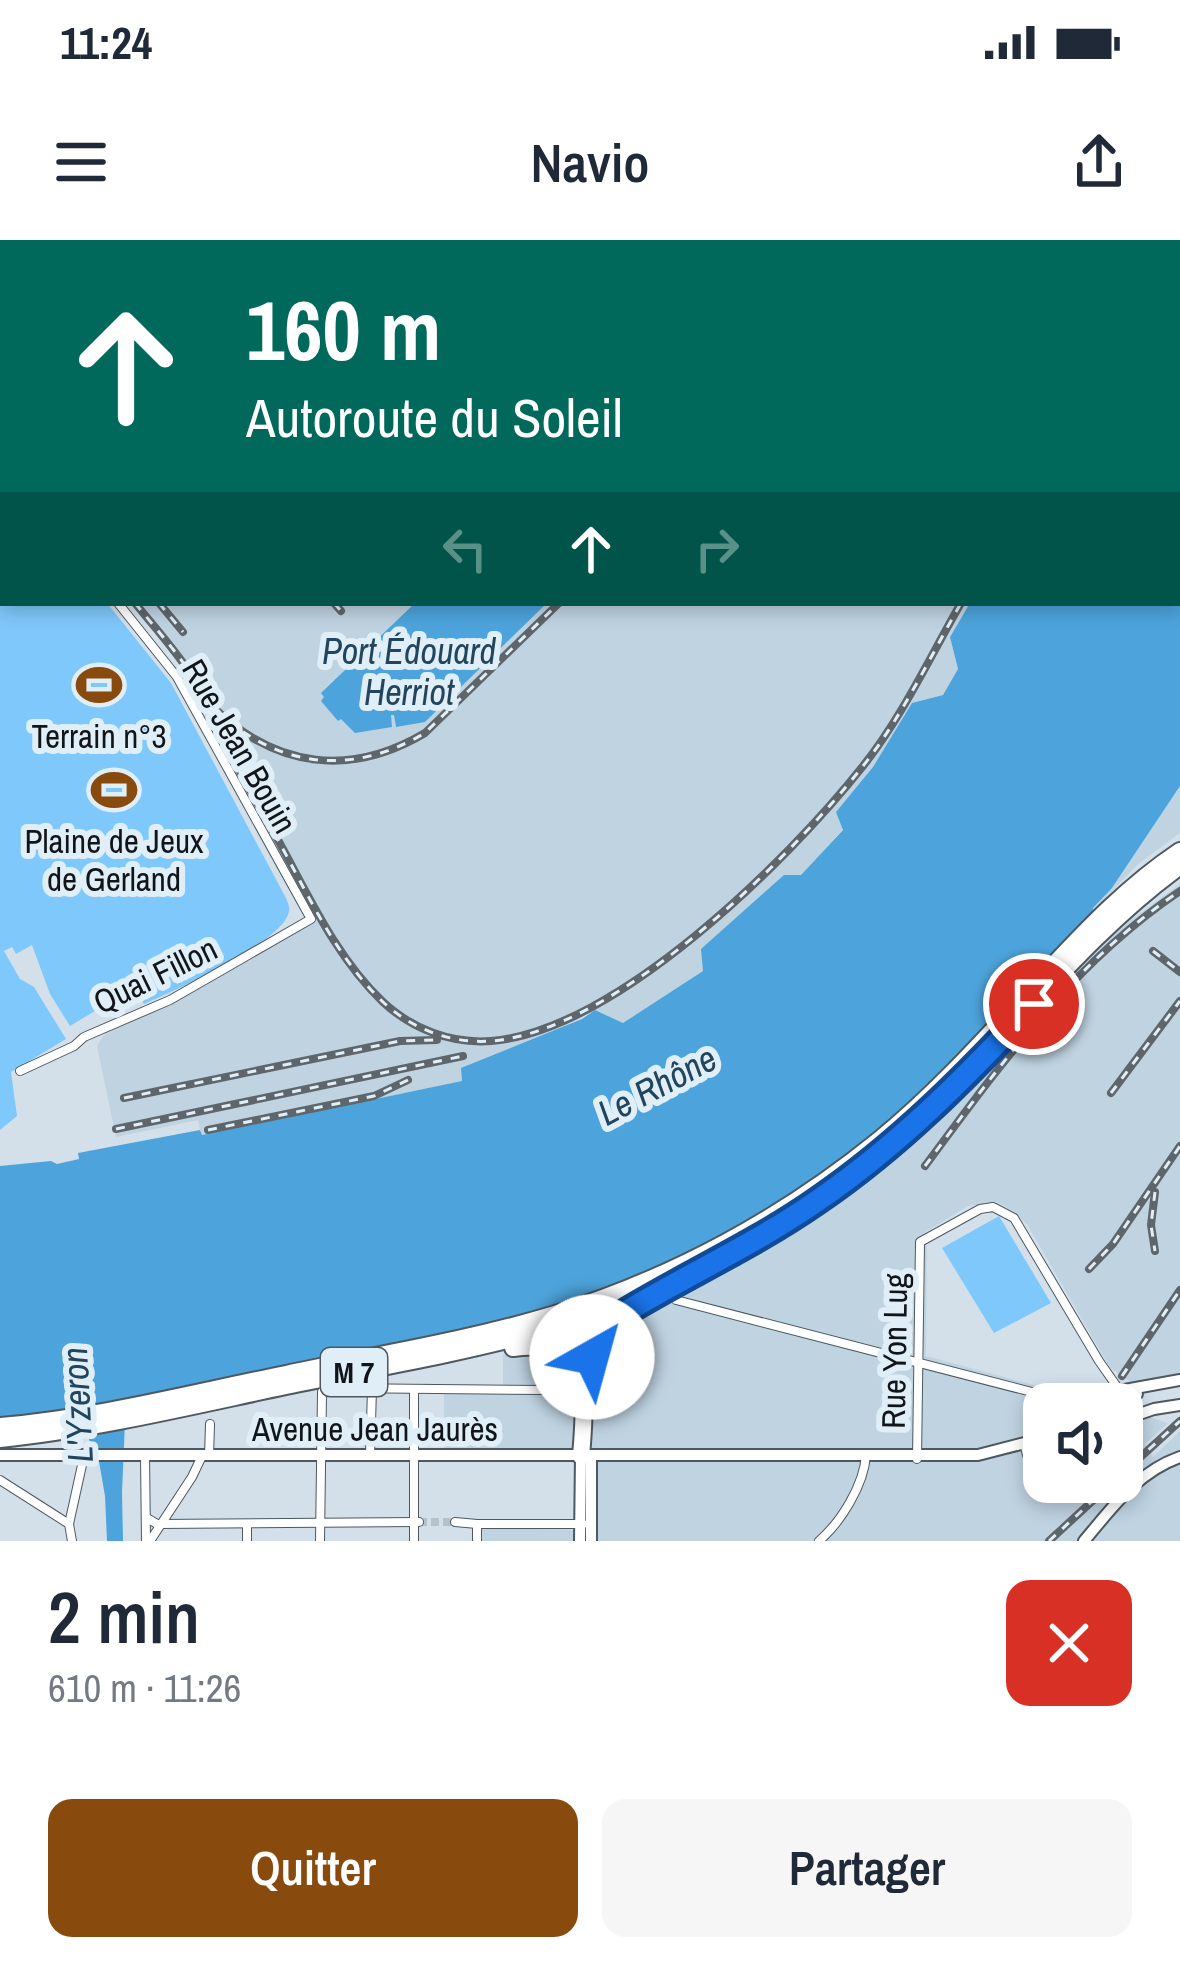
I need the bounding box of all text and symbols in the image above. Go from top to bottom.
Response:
text: 11:24 [60,12,152,73]
text: Navio [531,126,649,199]
icon: menu [48,129,114,195]
icon: share [1066,129,1132,195]
text: 160 m [246,273,441,386]
icon: ahead [48,288,204,444]
text: Autoroute du Soleil [246,381,623,454]
icon: left [432,516,498,582]
icon: ahead [558,516,624,582]
icon: right [684,516,750,582]
water label: Port Édouard Herriot [322,627,497,716]
street label: Rue Jean Bouin [172,651,308,841]
sports icon: Terrain n°3 [74,660,124,710]
place label: Terrain n°3 [31,714,167,758]
sports icon: Plaine de Jeux de Gerland [89,765,139,815]
place label: Plaine de Jeux de Gerland [24,819,204,901]
street label: Quai Fillon [86,926,224,1024]
pin [983,953,1085,1055]
icon: arrive [1001,971,1067,1037]
water label: Le Rhône [589,1034,725,1136]
street label: Rue Yon Lug [871,1273,917,1429]
position arrow [529,1294,655,1420]
water label: L'Yzeron [50,1346,104,1464]
road number: M 7 [321,1348,387,1396]
map controls [1023,1383,1143,1503]
button: sound [1023,1383,1143,1503]
street label: Avenue Jean Jaurès [251,1407,498,1451]
text: 2 min [48,1568,200,1665]
button: close [1006,1580,1132,1706]
text: 610 m · 11:26 [48,1662,241,1714]
button: Quitter [48,1799,578,1937]
button: Partager [602,1799,1132,1937]

